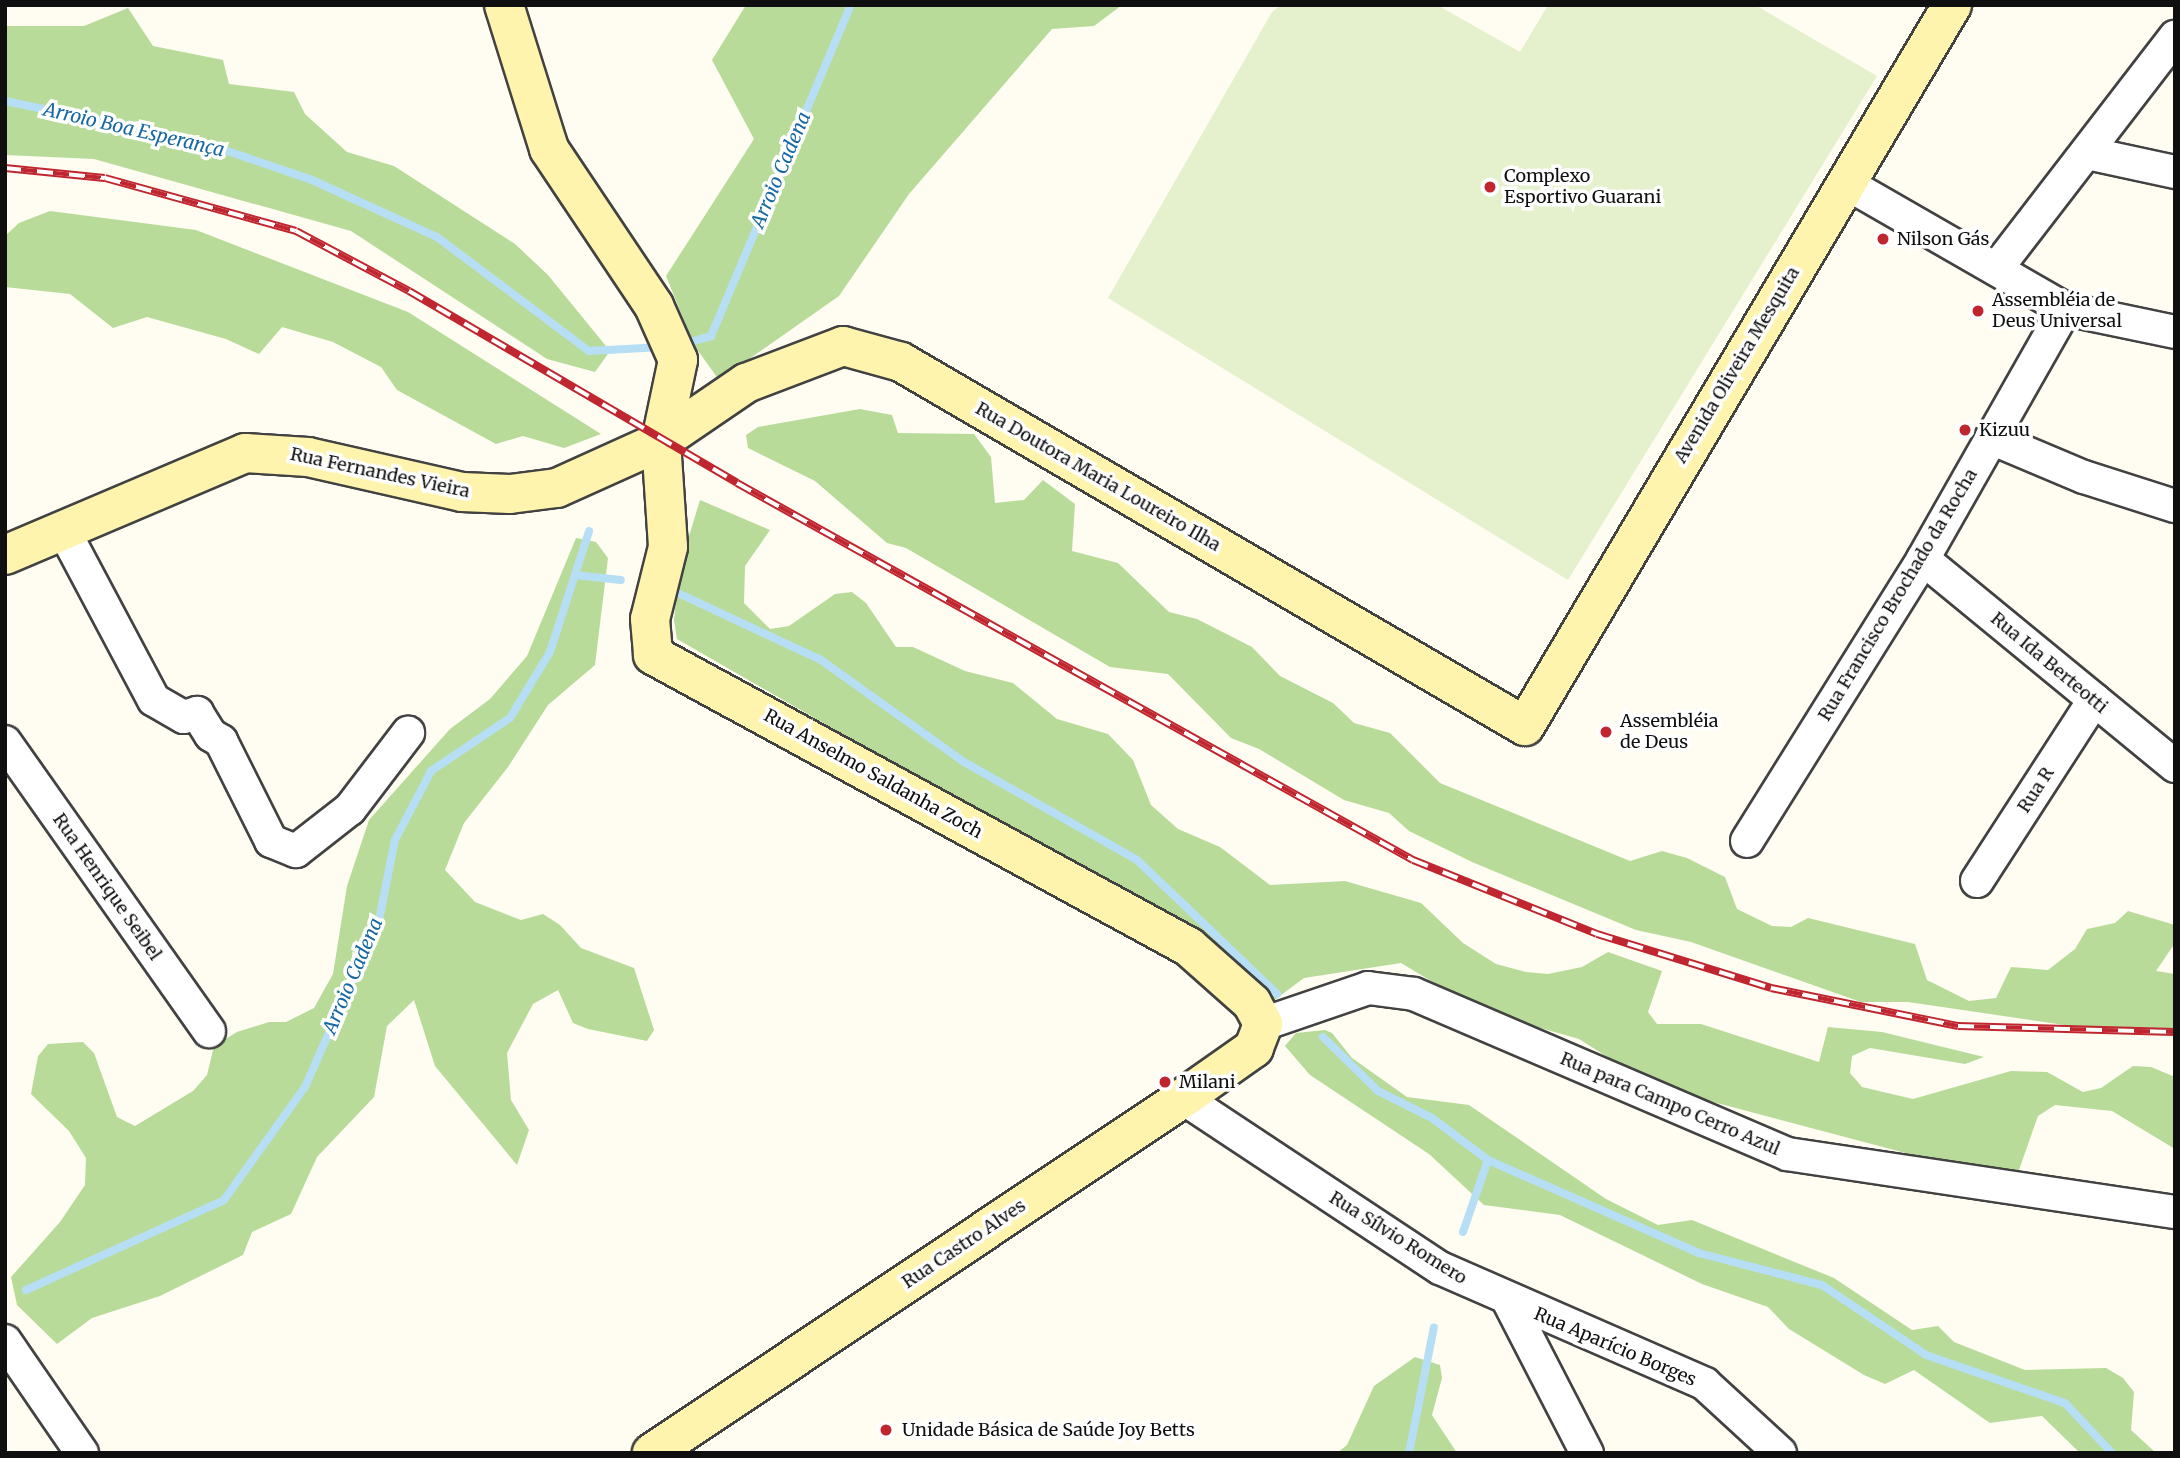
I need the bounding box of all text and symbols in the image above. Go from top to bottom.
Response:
water label: Arroio Boa Esperança [41,98,227,162]
water label: Arroio Cadena [746,109,816,231]
place label: Complexo Esportivo Guarani [1504,166,1661,208]
marker: Complexo Esportivo Guarani [1482,179,1498,195]
place label: Nilson Gás [1897,228,1989,250]
marker: Nilson Gás [1875,231,1891,247]
street label: Avenida Oliveira Mesquita [1670,263,1804,467]
place label: Assembléia de Deus Universal [1992,290,2122,332]
marker: Assembléia de Deus Universal [1970,303,1986,319]
street label: Rua Doutora Maria Loureiro Ilha [972,398,1224,556]
place label: Kizuu [1979,419,2030,441]
marker: Kizuu [1957,422,1973,438]
street label: Rua Fernandes Vieira [288,443,472,503]
street label: Rua Francisco Brochado da Rocha [1814,465,1982,725]
street label: Rua Ida Berteotti [1986,608,2112,718]
street label: Rua Anselmo Saldanha Zoch [760,705,986,843]
place label: Assembléia de Deus [1620,711,1718,754]
marker: Assembléia de Deus [1598,724,1614,740]
street label: Rua R [2013,763,2059,817]
street label: Rua Henrique Seibel [48,809,166,965]
water label: Arroio Cadena [318,915,388,1037]
street label: Rua para Campo Cerro Azul [1557,1048,1783,1160]
place label: Milani [1179,1071,1236,1093]
marker: Milani [1157,1074,1173,1090]
street label: Rua Sílvio Romero [1325,1187,1471,1289]
street label: Rua Castro Alves [898,1195,1030,1293]
street label: Rua Aparício Borges [1531,1303,1699,1391]
place label: Unidade Básica de Saúde Joy Betts [902,1419,1195,1441]
marker: Unidade Básica de Saúde Joy Betts [876,1420,896,1440]

